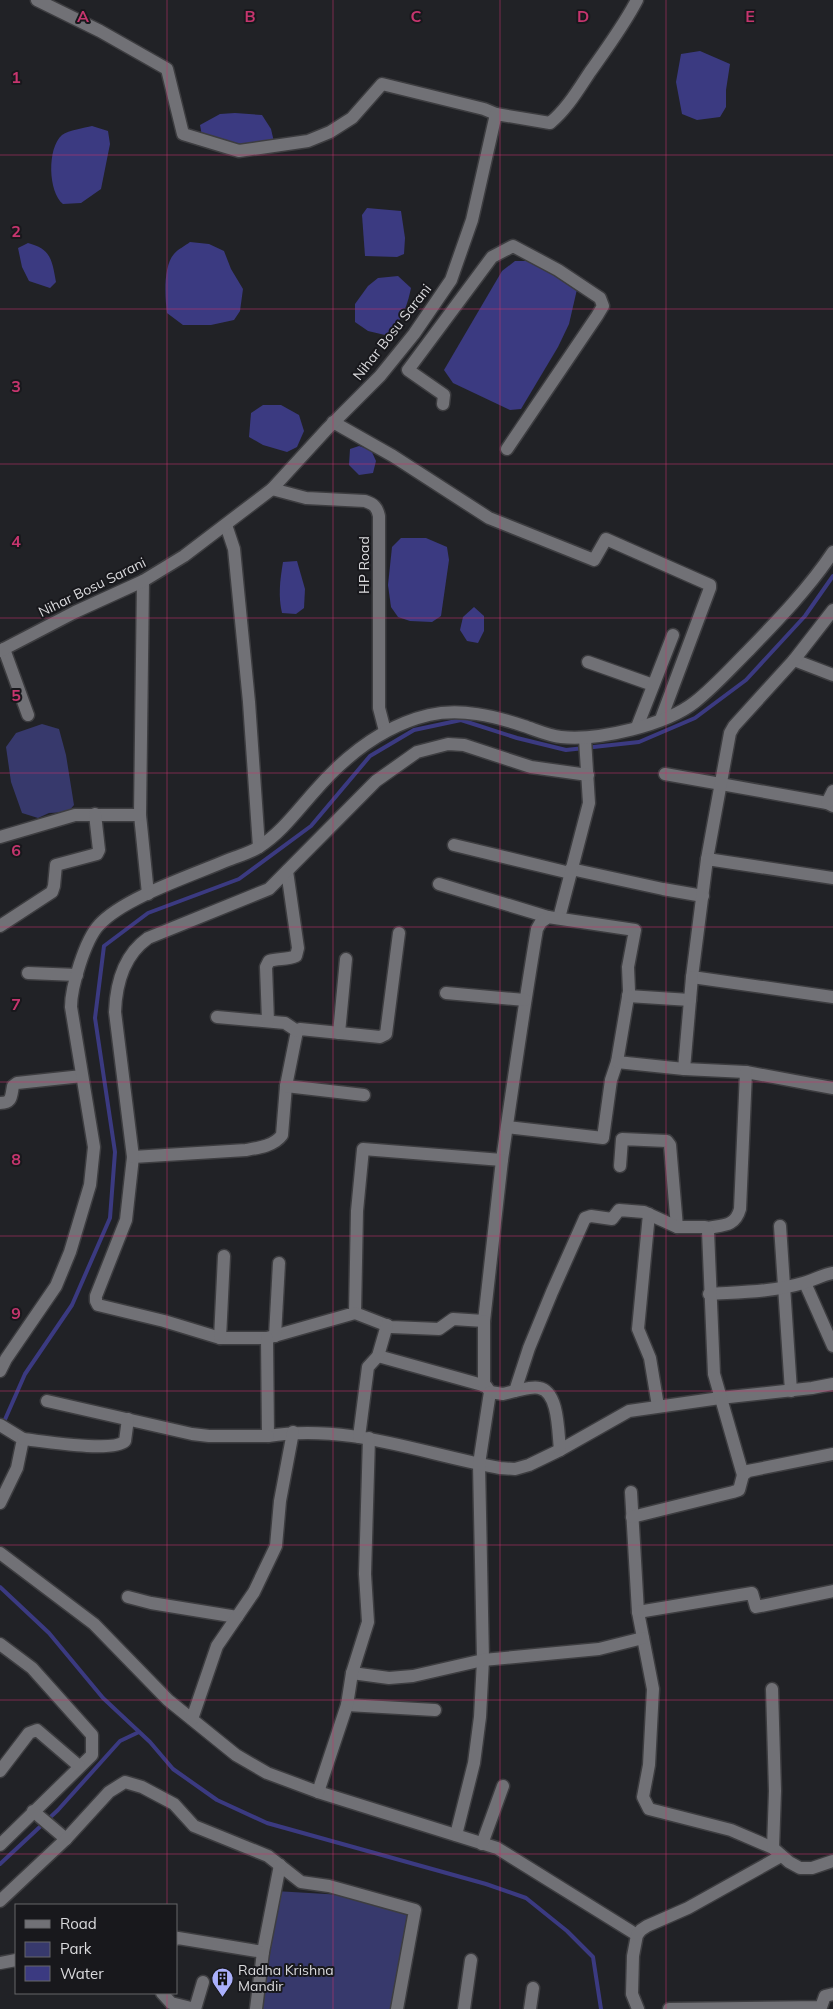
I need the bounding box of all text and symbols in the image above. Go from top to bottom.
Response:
text: A [77,6,89,26]
text: B [244,6,256,26]
text: C [411,6,422,26]
text: D [577,6,589,26]
text: E [745,6,755,26]
text: 1 [11,67,21,87]
text: 2 [11,221,21,241]
street label: Nihar Bosu Sarani [349,280,435,384]
text: 3 [11,376,21,396]
text: 4 [11,531,21,551]
street label: HP Road [355,536,373,594]
street label: Nihar Bosu Sarani [35,553,149,621]
text: 5 [11,685,21,705]
text: 6 [11,840,21,860]
text: 7 [11,994,21,1014]
text: 8 [11,1149,21,1169]
text: 9 [11,1303,21,1323]
legend [15,1904,178,1994]
text: Road [60,1914,97,1933]
text: Park [60,1939,92,1958]
place label: Radha Krishna Mandir [238,1961,334,1995]
text: Water [60,1964,104,1983]
building icon: Radha Krishna Mandir [210,1966,234,1997]

